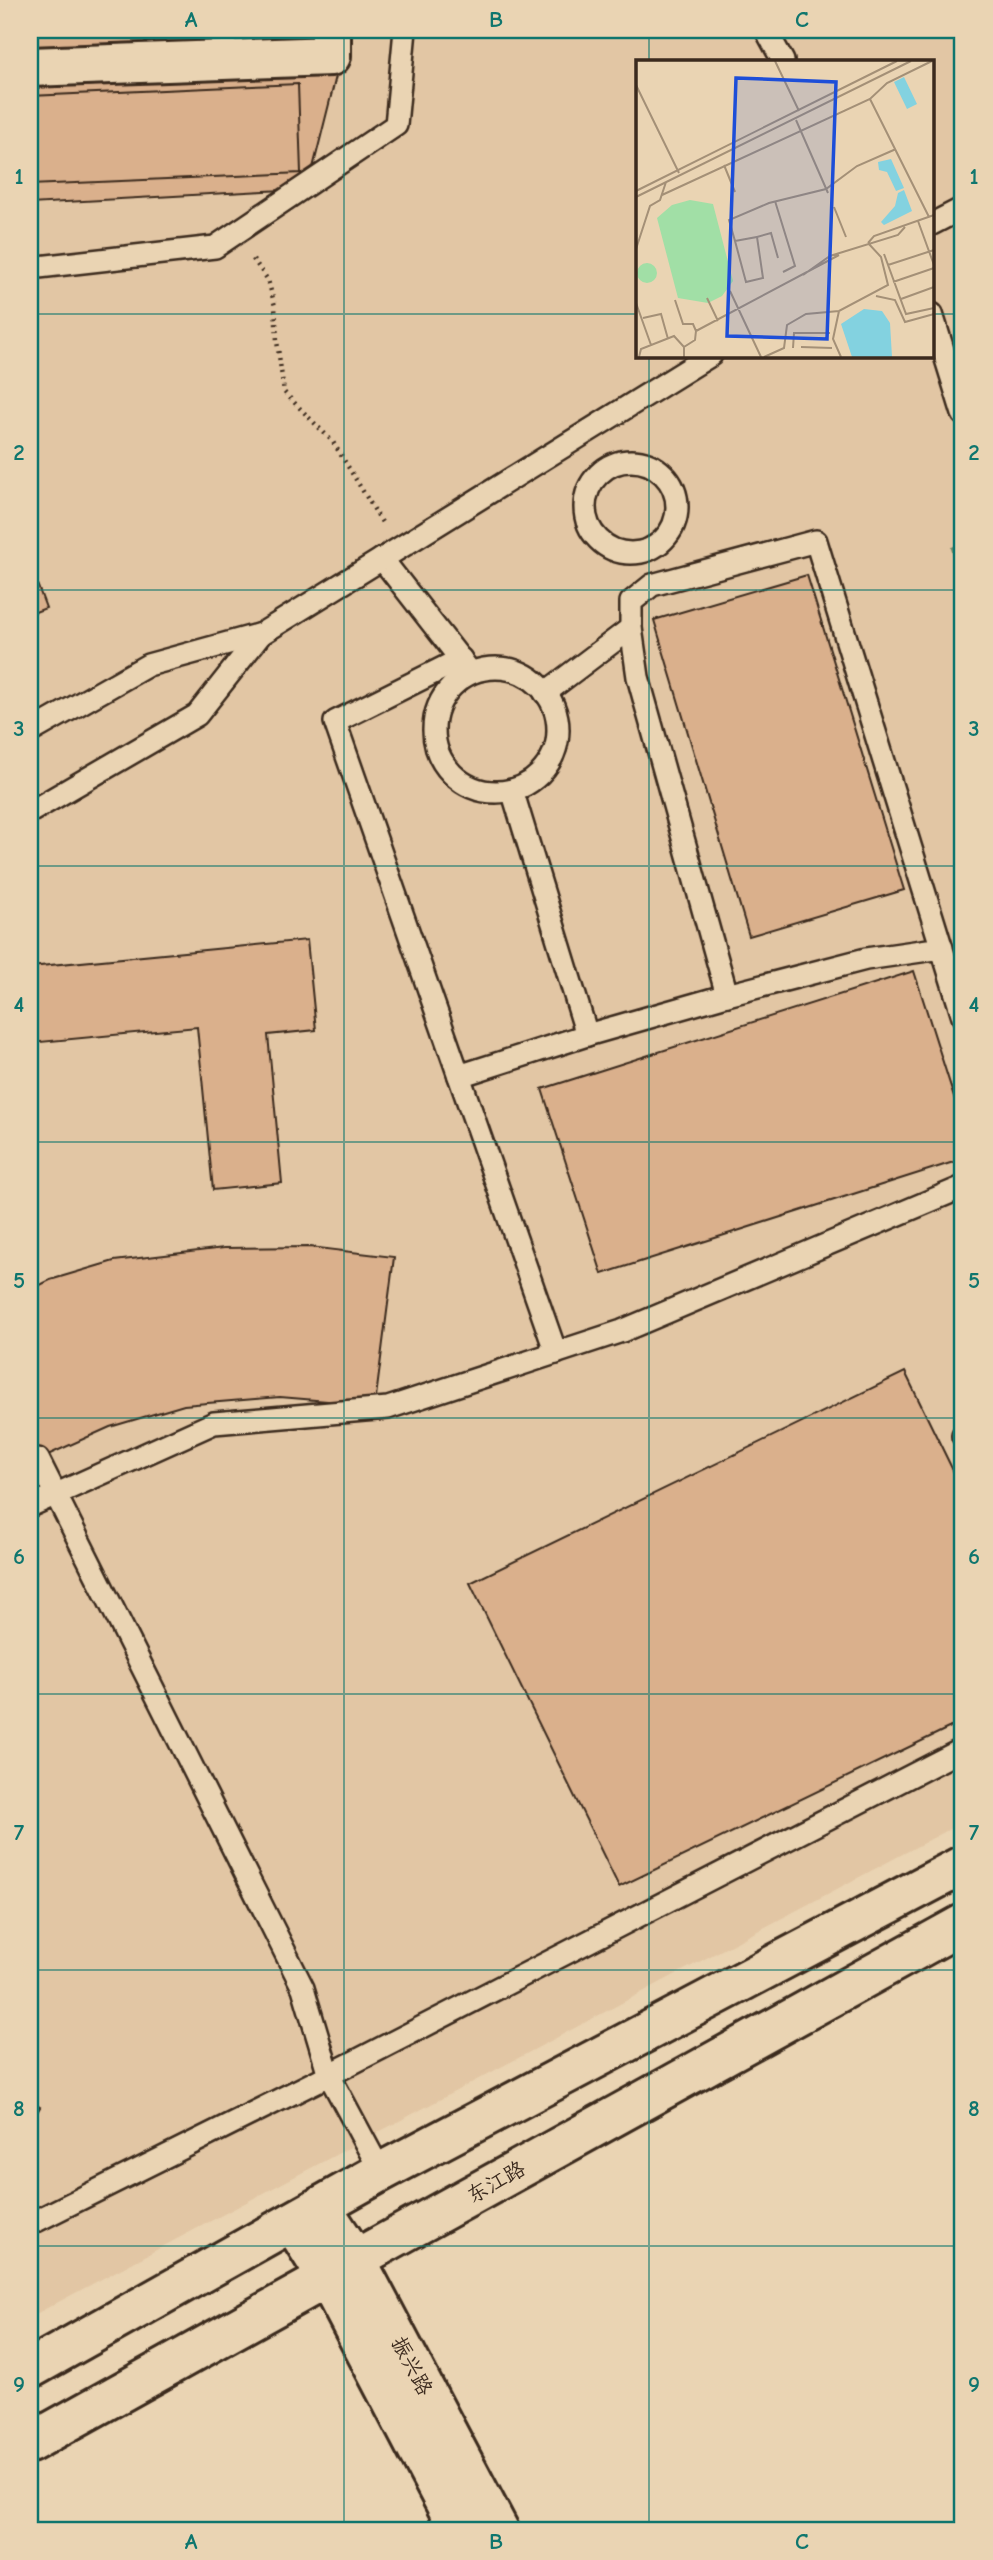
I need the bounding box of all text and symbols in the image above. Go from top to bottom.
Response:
text: A [185,6,198,33]
text: B [489,6,503,33]
text: C [795,6,809,33]
inset map [636,60,934,357]
text: 1 [14,163,24,190]
text: 1 [969,163,979,190]
text: 2 [13,439,25,466]
text: 2 [968,439,980,466]
text: 3 [13,715,25,742]
text: 3 [968,715,980,742]
text: 4 [14,991,25,1018]
text: 4 [969,991,980,1018]
text: 5 [13,1267,25,1294]
text: 5 [968,1267,980,1294]
text: 6 [13,1543,25,1570]
text: 6 [968,1543,980,1570]
text: 7 [14,1819,25,1846]
text: 7 [969,1819,980,1846]
text: 8 [13,2095,25,2122]
text: 8 [968,2095,980,2122]
street label: 东江路 [463,2156,529,2208]
street label: 振兴路 [387,2333,437,2399]
text: 9 [13,2371,25,2398]
text: 9 [968,2371,980,2398]
text: A [185,2528,198,2555]
text: B [489,2528,503,2555]
text: C [795,2528,809,2555]

